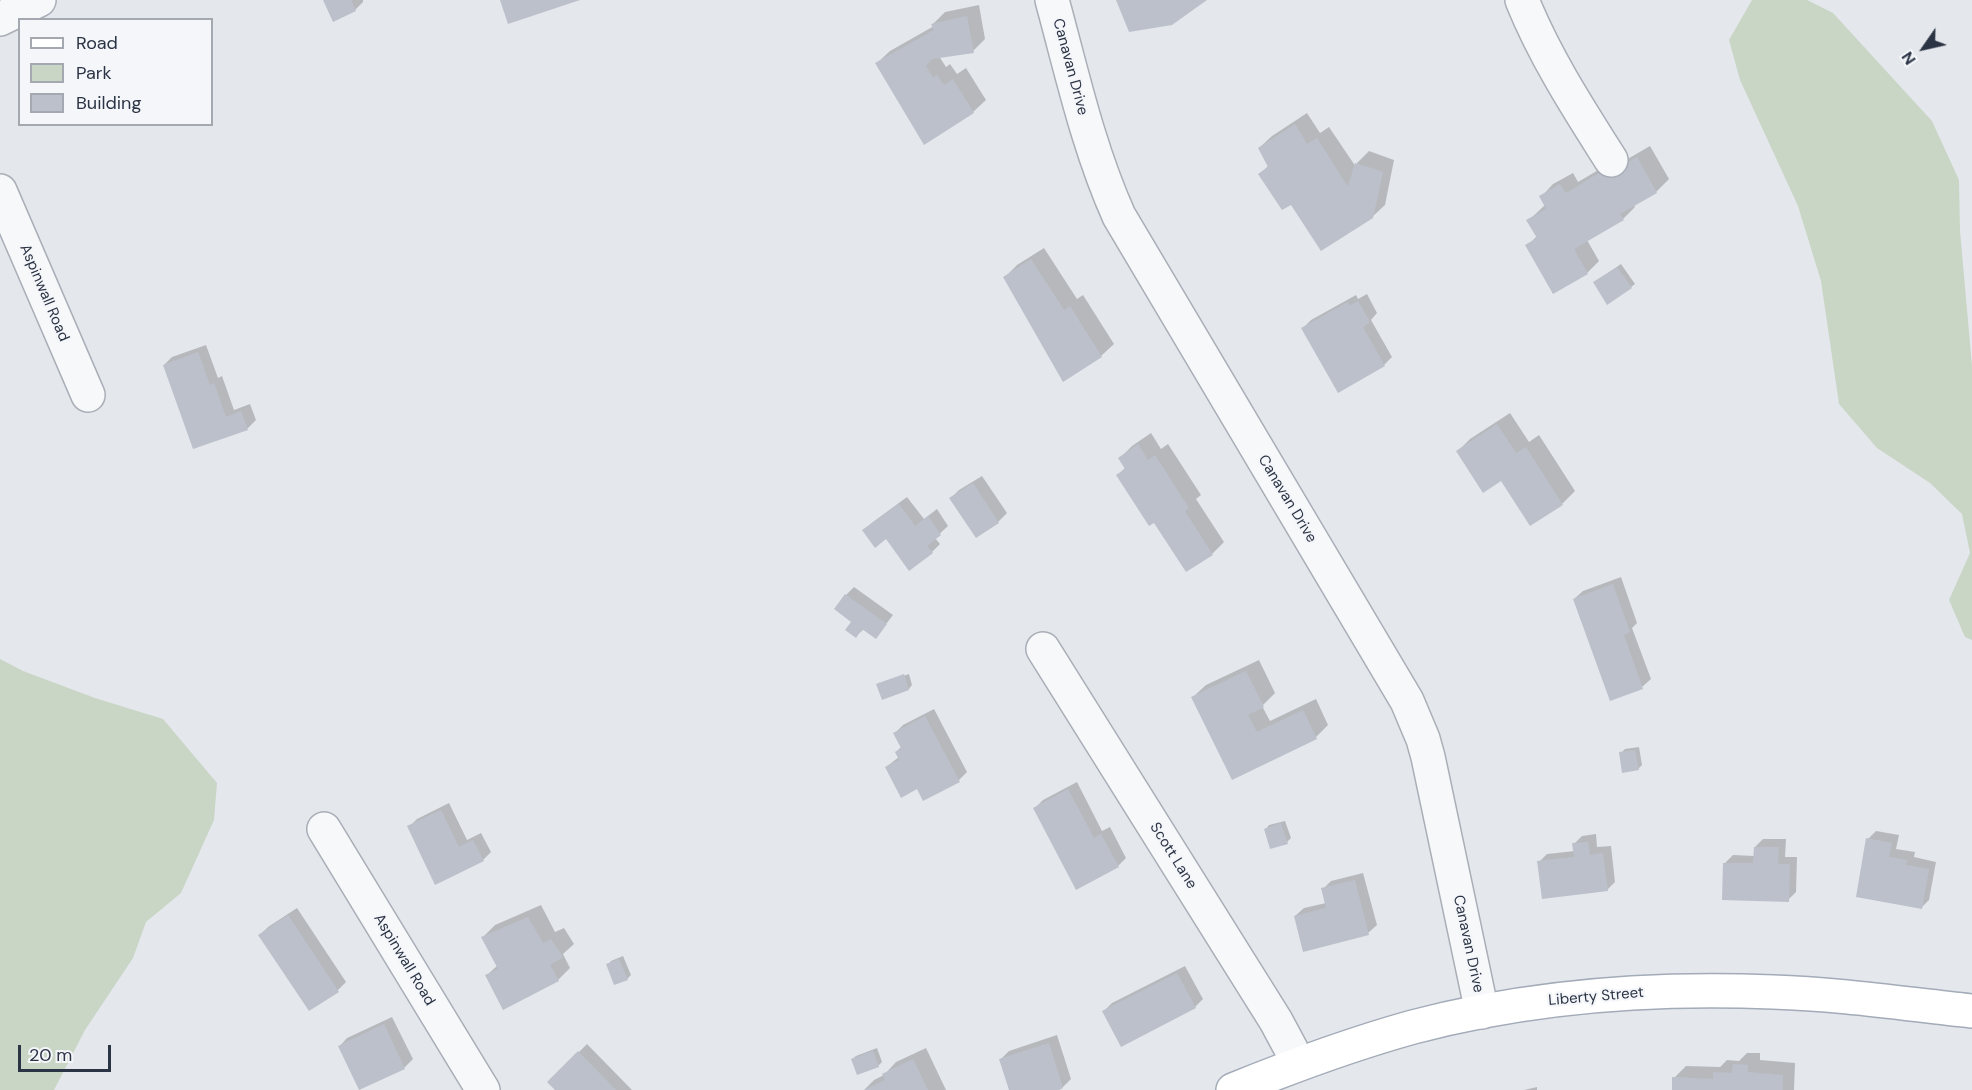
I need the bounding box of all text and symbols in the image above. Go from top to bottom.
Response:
street label: Canavan Drive [1048,17,1092,117]
legend [18,18,213,126]
north arrow [1894,18,1954,78]
text: Road [76,31,118,55]
text: N [1897,48,1921,69]
text: Park [76,61,112,85]
text: Building [76,91,141,115]
street label: Aspinwall Road [15,242,73,344]
street label: Canavan Drive [1254,452,1320,546]
street label: Scott Lane [1146,820,1200,892]
street label: Canavan Drive [1449,894,1487,994]
street label: Aspinwall Road [369,911,439,1009]
street label: Liberty Street [1548,984,1644,1010]
scale bar [21,1033,114,1071]
text: 20 m [29,1043,72,1067]

